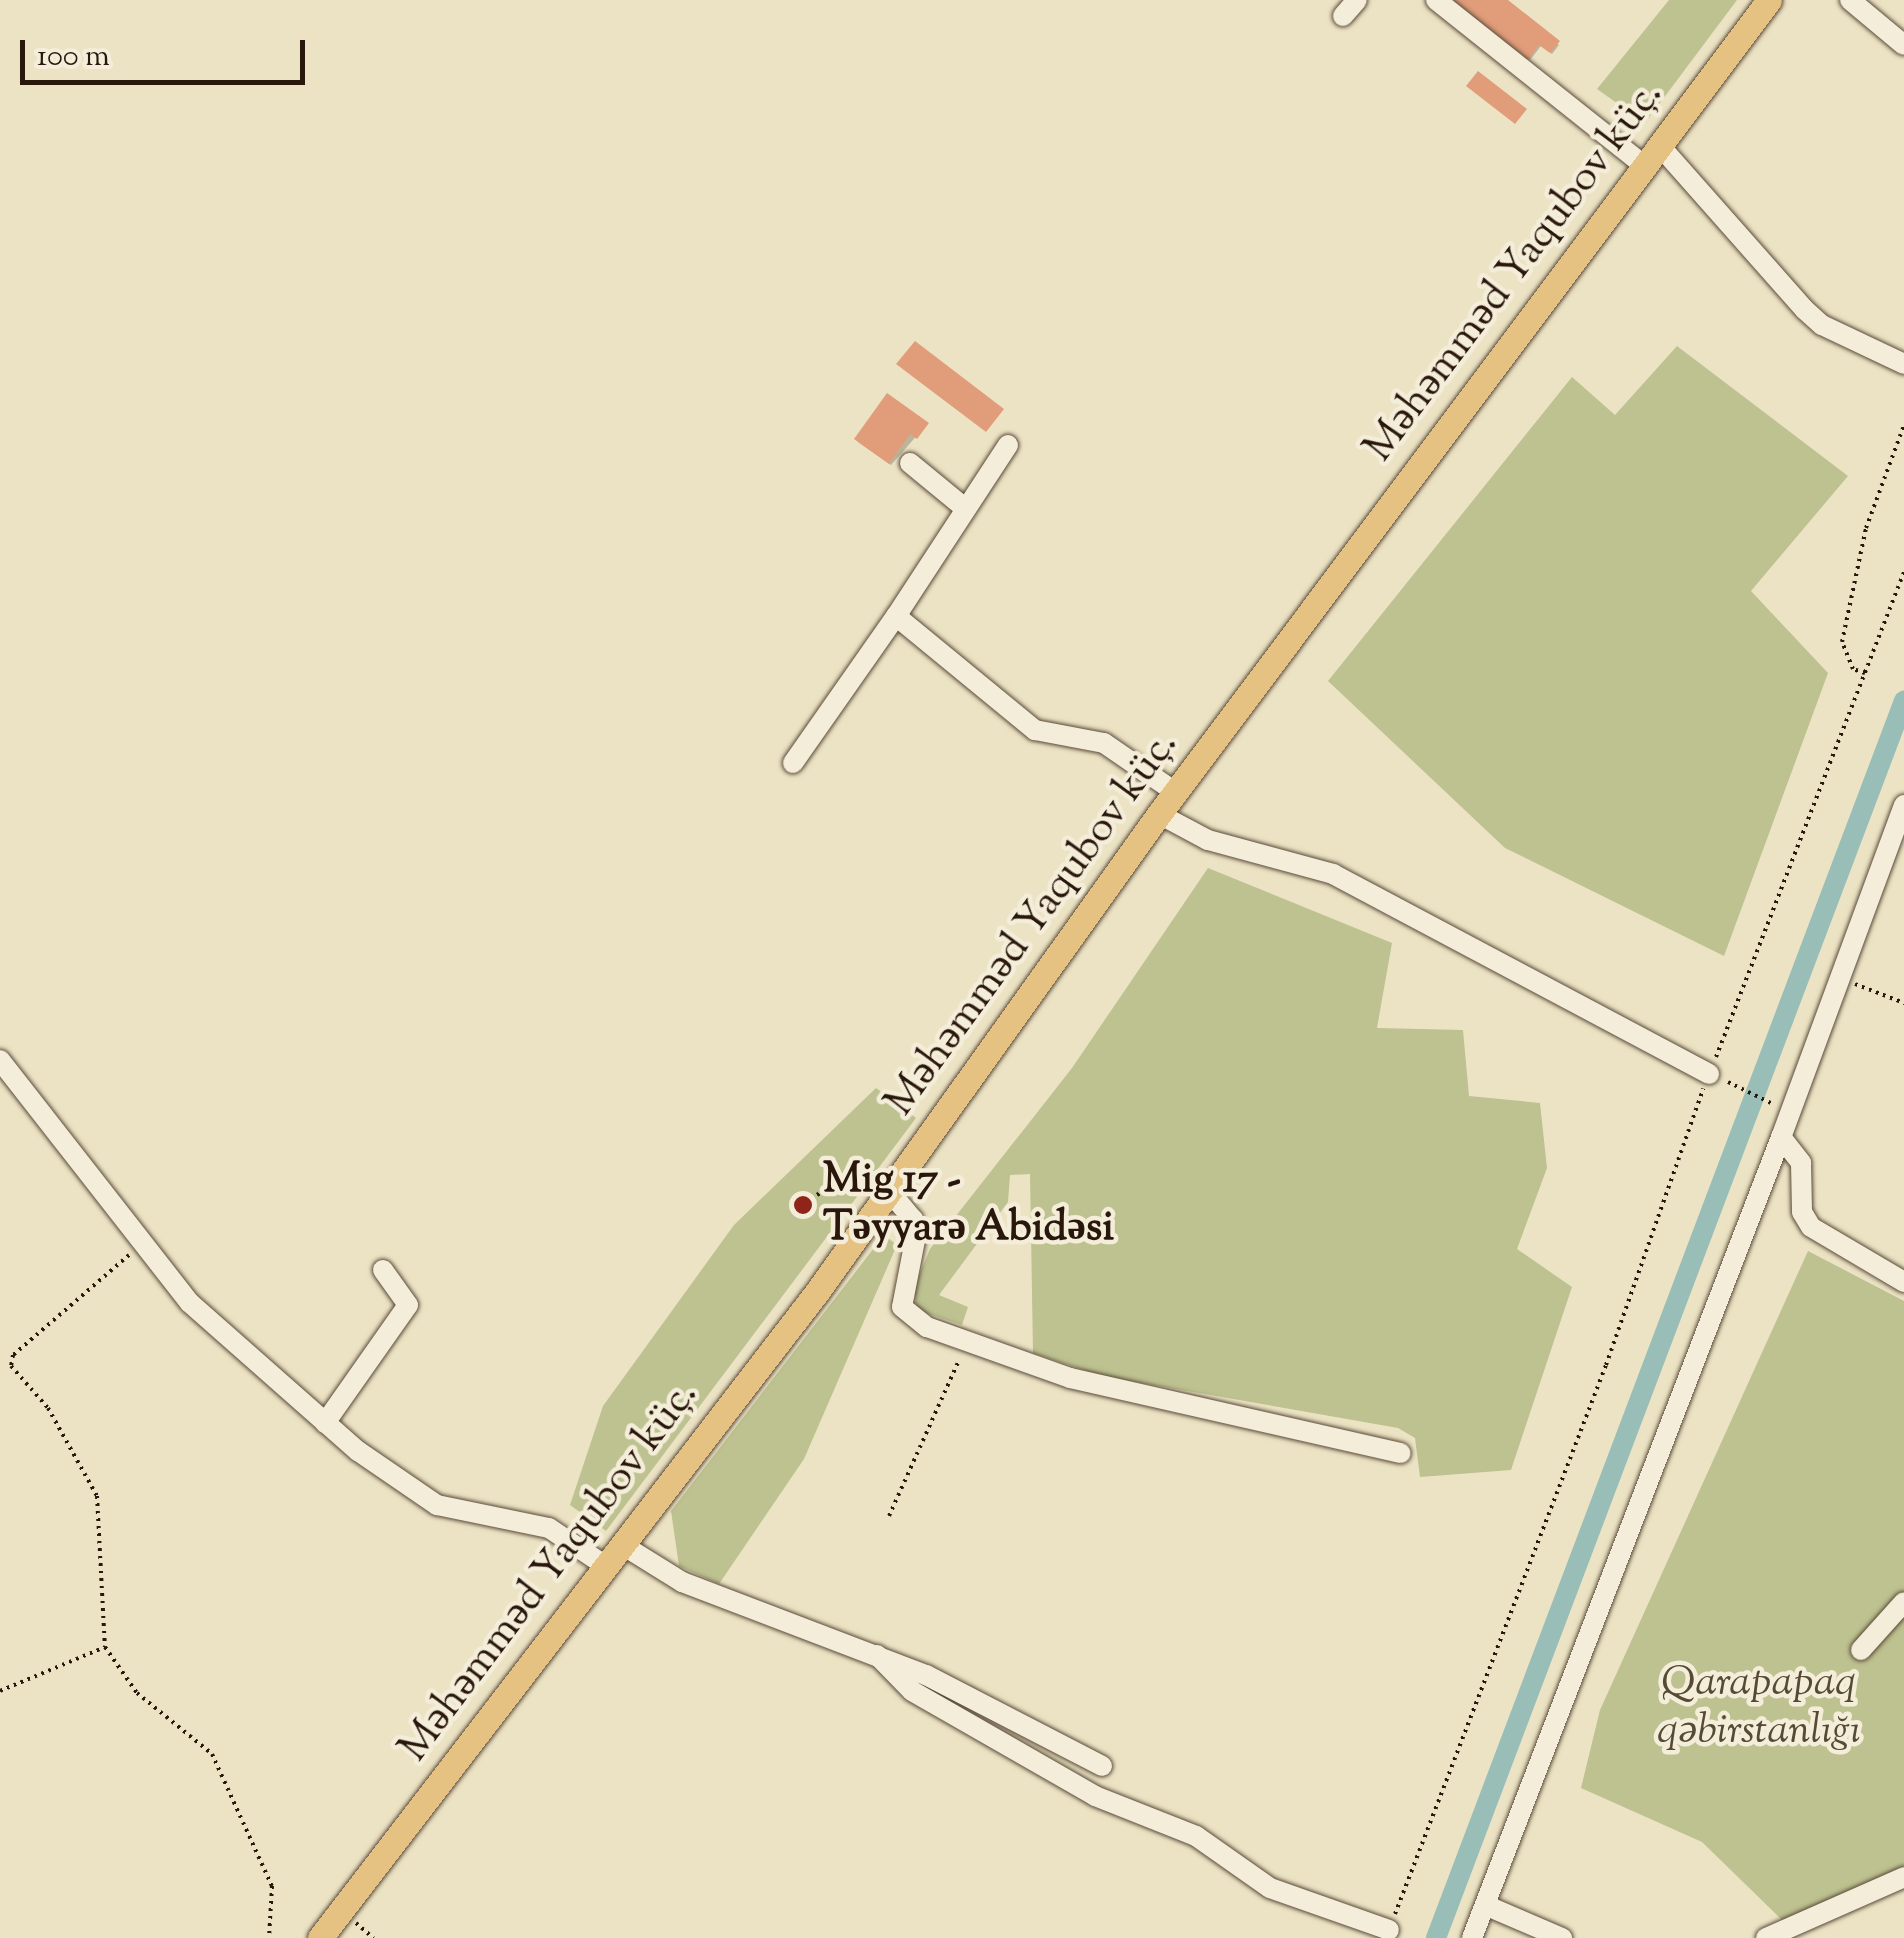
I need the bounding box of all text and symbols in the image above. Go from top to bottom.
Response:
scale bar [25,20,310,82]
text: 100 m [37,36,110,79]
street label: Məhəmməd Yaqubov küç. [1355,71,1675,473]
street label: Məhəmməd Yaqubov küç. [876,721,1190,1127]
place label: Mig 17 - Təyyarə Abidəsi [823,1156,1114,1254]
marker: Mig 17 - Təyyarə Abidəsi [792,1194,814,1216]
street label: Məhəmməd Yaqubov küç. [390,1371,710,1773]
park label: Qarapapaq qəbirstanlığı [1657,1659,1861,1758]

